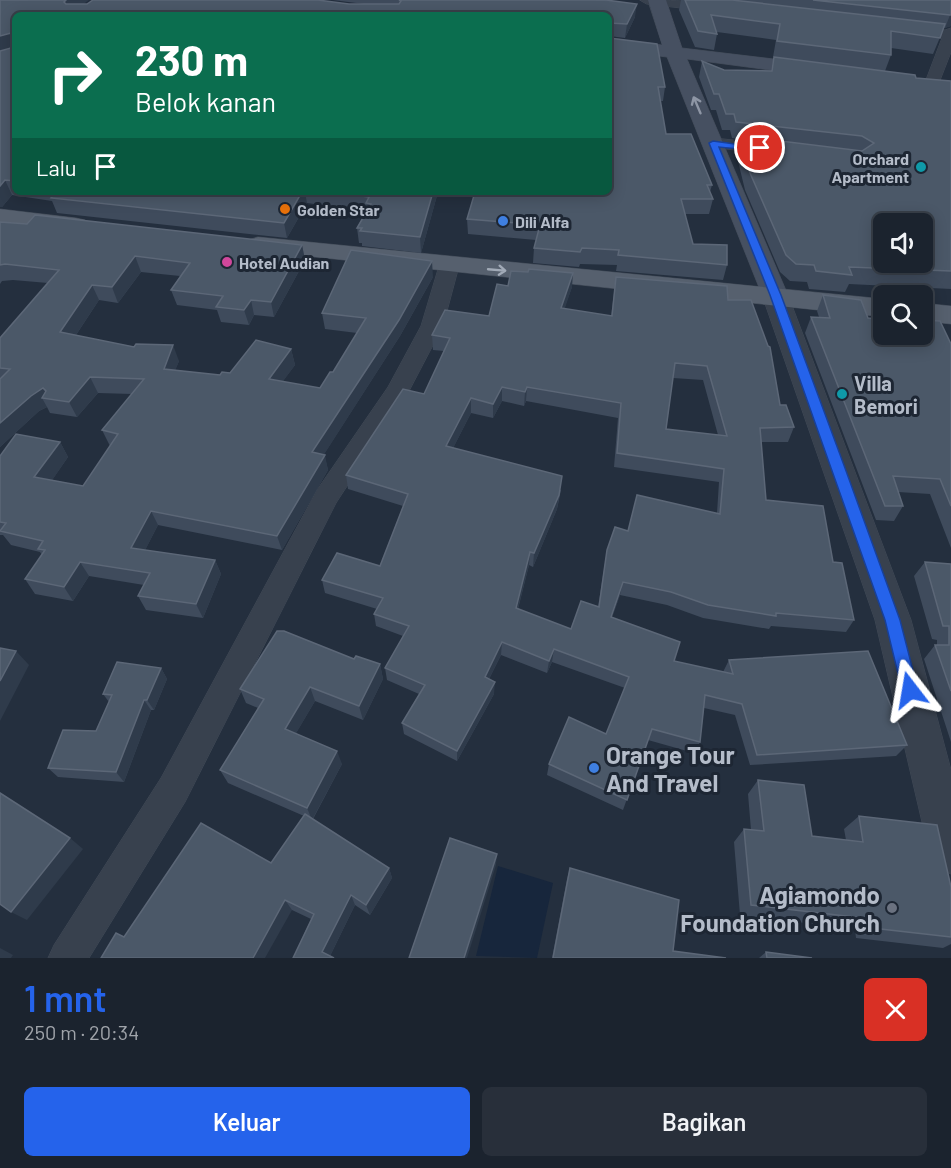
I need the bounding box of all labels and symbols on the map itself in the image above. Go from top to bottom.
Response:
one-way arrow [691,96,702,115]
pin [734,122,785,173]
place label: Orchard Apartment [832,149,909,186]
marker: Orchard Apartment [914,160,928,174]
place label: Golden Star [297,200,380,219]
marker: Golden Star [278,202,292,216]
place label: Dili Alfa [515,212,569,231]
marker: Dili Alfa [496,214,510,228]
place label: Hotel Audian [239,253,329,272]
marker: Hotel Audian [220,255,234,269]
one-way arrow [486,265,506,276]
place label: Villa Bemori [854,371,918,418]
marker: Villa Bemori [835,387,849,401]
position arrow [878,658,942,722]
place label: Orange Tour And Travel [606,740,735,797]
marker: Orange Tour And Travel [587,761,601,775]
place label: Agiamondo Foundation Church [680,880,880,937]
marker: Agiamondo Foundation Church [885,901,899,915]

